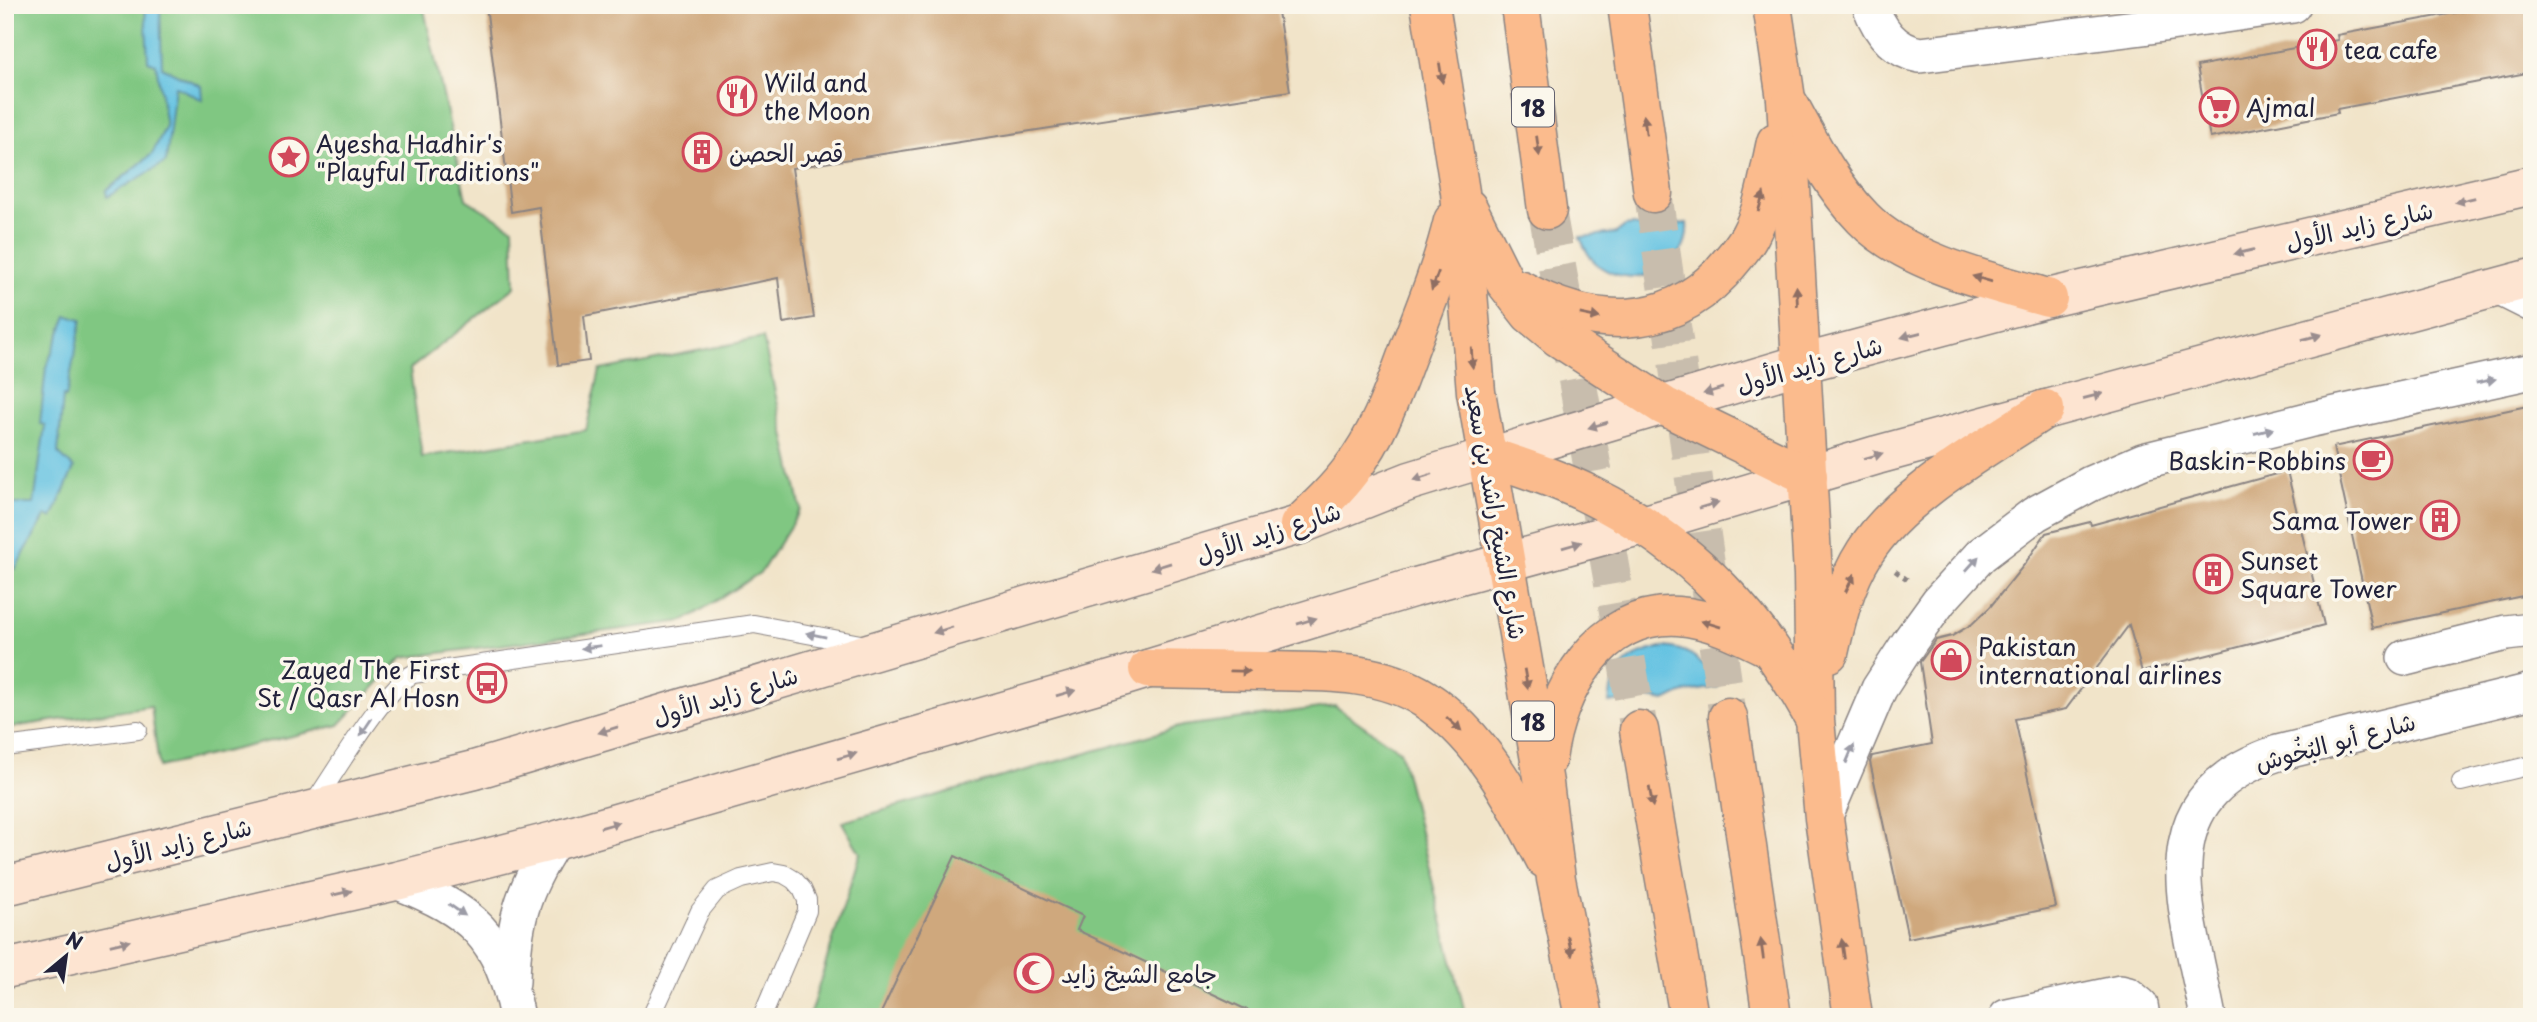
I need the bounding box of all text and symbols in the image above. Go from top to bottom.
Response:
restaurant icon: tea cafe [2296,28,2338,70]
place label: tea cafe [2344,31,2438,67]
one-way arrow [1436,62,1447,84]
place label: Wild and the Moon [764,64,871,128]
restaurant icon: Wild and the Moon [716,75,758,117]
supermarket icon: Ajmal [2198,86,2240,128]
road number: 18 [1512,88,1554,127]
place label: Ajmal [2246,89,2315,125]
one-way arrow [1639,114,1650,136]
place label: Ayesha Hadhir's "Playful Traditions" [316,125,540,189]
building icon: قصر الحصن [681,131,723,173]
place label: قصر الحصن [729,134,843,170]
one-way arrow [1533,135,1544,157]
place icon: Ayesha Hadhir's "Playful Traditions" [268,136,310,178]
one-way arrow [1757,191,1767,212]
street label: شارع زايد الأول [2282,191,2437,260]
one-way arrow [2454,195,2476,206]
one-way arrow [2233,247,2255,258]
one-way arrow [1429,271,1440,292]
one-way arrow [1971,274,1992,284]
one-way arrow [1791,285,1802,307]
one-way arrow [1579,310,1601,321]
street label: شارع زايد الأول [1732,326,1887,403]
one-way arrow [1900,331,1921,341]
one-way arrow [2301,331,2323,342]
one-way arrow [1467,347,1478,369]
one-way arrow [2475,375,2497,386]
street label: شارع الشيخ راشد بن سعيد [1456,382,1537,642]
one-way arrow [1702,386,1723,396]
one-way arrow [2082,391,2103,401]
one-way arrow [1588,420,1609,430]
one-way arrow [2253,425,2275,436]
cafe icon: Baskin-Robbins [2352,439,2394,481]
place label: Baskin-Robbins [2168,442,2346,478]
one-way arrow [1863,451,1884,461]
one-way arrow [1412,472,1433,483]
street label: شارع زايد الأول [1191,492,1345,573]
building icon: Sama Tower [2419,499,2461,541]
one-way arrow [1698,500,1719,510]
place label: Sama Tower [2272,502,2414,538]
one-way arrow [1562,539,1583,549]
place label: Sunset Square Tower [2240,542,2397,606]
building icon: Sunset Square Tower [2192,553,2234,595]
one-way arrow [1964,556,1979,573]
one-way arrow [1151,561,1172,571]
one-way arrow [1844,573,1856,593]
one-way arrow [1296,615,1317,625]
one-way arrow [1700,618,1721,628]
one-way arrow [932,626,953,636]
place label: Pakistan international airlines [1978,628,2222,692]
one-way arrow [805,630,827,641]
shop icon: Pakistan international airlines [1930,639,1972,681]
one-way arrow [580,642,602,653]
place label: Zayed The First St / Qasr Al Hosn [257,651,460,715]
street label: شارع زايد الأول [648,656,802,735]
bus stop icon: Zayed The First St / Qasr Al Hosn [466,662,508,704]
one-way arrow [1230,665,1252,677]
one-way arrow [1521,668,1532,690]
one-way arrow [1056,687,1077,697]
road number: 18 [1512,702,1554,740]
street label: شارع أبو البُخُوش [2251,702,2420,781]
one-way arrow [1445,716,1463,732]
one-way arrow [359,718,373,736]
one-way arrow [597,726,618,736]
one-way arrow [1845,744,1856,765]
one-way arrow [837,751,858,761]
one-way arrow [1646,786,1657,808]
street label: شارع زايد الأول [101,807,256,880]
one-way arrow [599,820,620,830]
one-way arrow [331,887,353,898]
one-way arrow [448,903,466,917]
north arrow [32,920,102,990]
text: N [61,924,88,956]
one-way arrow [1564,935,1575,957]
one-way arrow [109,937,131,948]
one-way arrow [1757,938,1768,960]
one-way arrow [1837,938,1848,960]
mosque icon: جامع الشيخ زايد [1013,952,1055,994]
place label: جامع الشيخ زايد [1061,955,1217,992]

